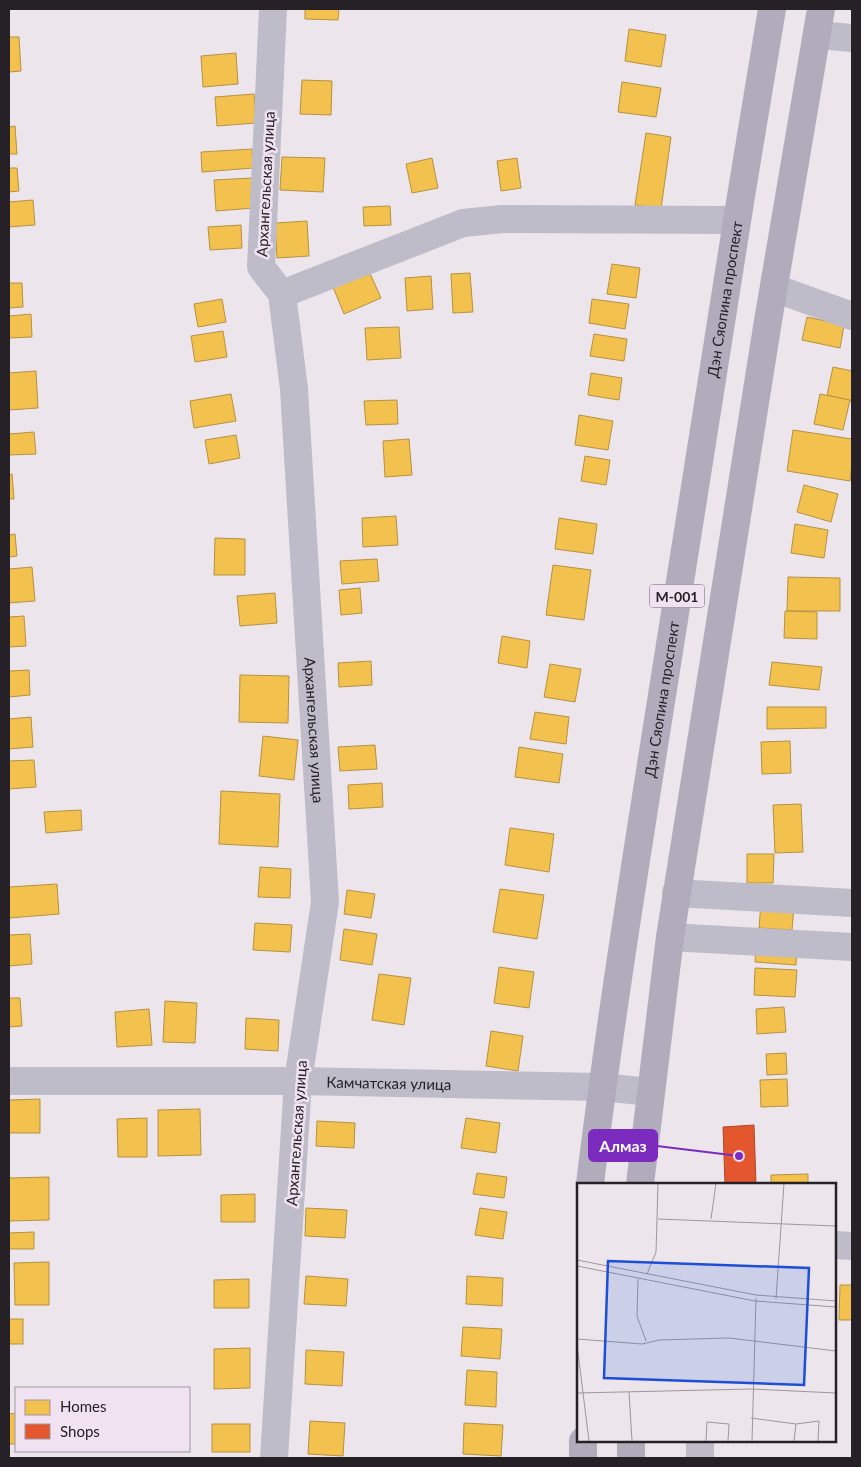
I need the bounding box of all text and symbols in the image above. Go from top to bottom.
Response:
street label: Архангельская улица [252,111,278,257]
street label: Дэн Сяопина проспект [703,219,746,379]
road number: M-001 [650,584,704,608]
street label: Дэн Сяопина проспект [640,619,683,779]
street label: Архангельская улица [301,657,328,804]
street label: Архангельская улица [282,1060,310,1206]
street label: Камчатская улица [326,1073,452,1093]
callout: Алмаз [589,1130,657,1161]
text: Алмаз [598,1136,647,1155]
inset map [577,1183,836,1442]
legend [15,1387,190,1452]
text: Homes [60,1397,106,1415]
text: Shops [60,1422,100,1440]

